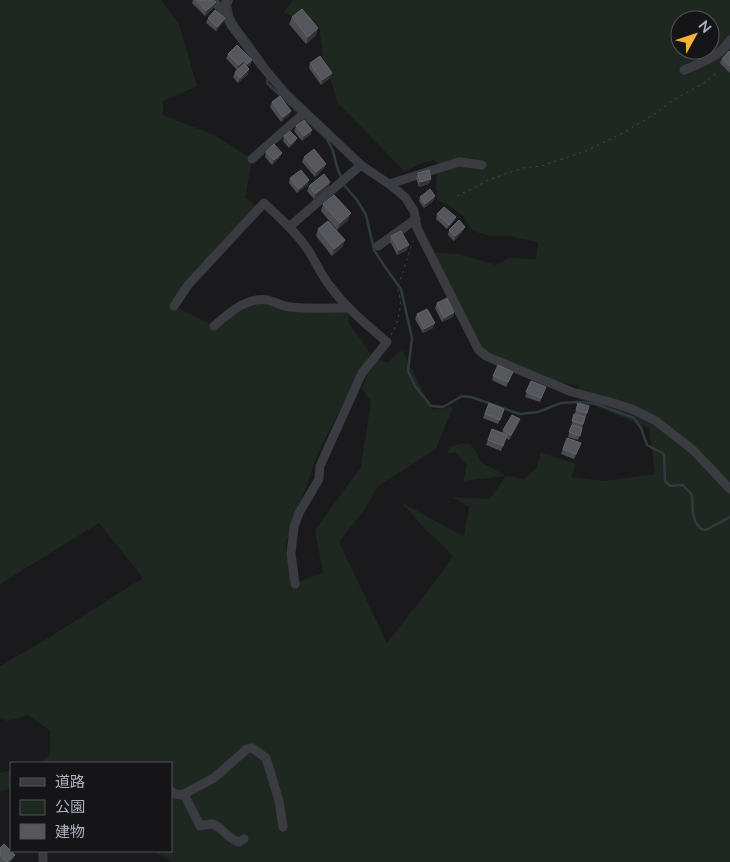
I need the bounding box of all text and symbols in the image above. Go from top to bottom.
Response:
north arrow [670,10,720,60]
text: N [695,17,715,36]
legend [10,762,172,852]
text: 道路 [55,772,85,790]
text: 公園 [55,797,85,815]
text: 建物 [55,822,85,840]

